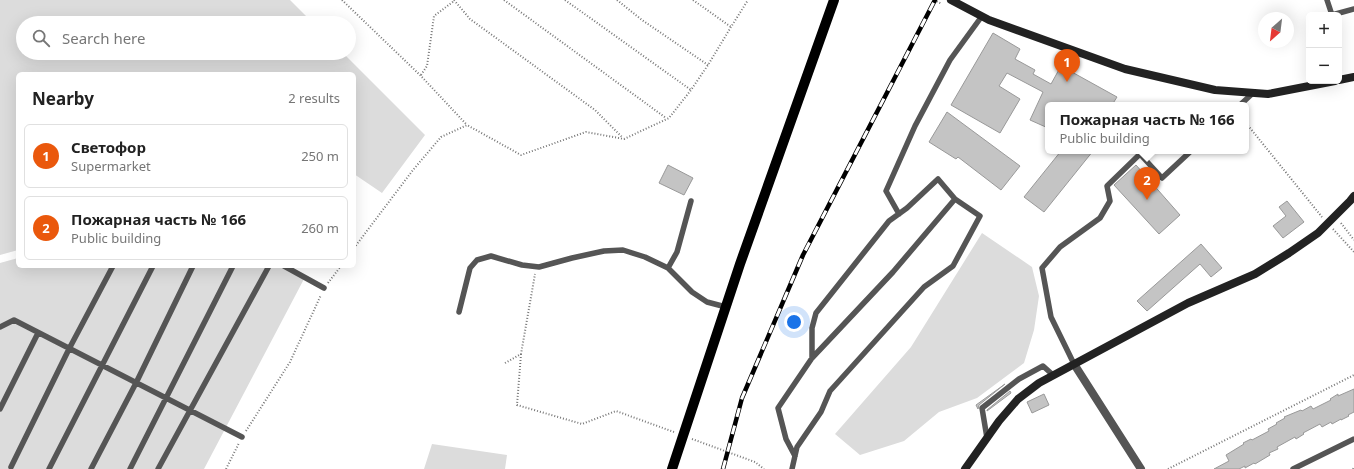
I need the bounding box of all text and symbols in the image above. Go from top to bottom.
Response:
north arrow [1258,12,1294,48]
map controls [1306,12,1342,84]
button: + [1306,12,1342,48]
search box [16,16,356,60]
icon: search [30,27,52,49]
text: Search here [62,28,145,48]
button: − [1306,48,1342,84]
pin: 1 [1054,49,1080,82]
text: Nearby [32,87,94,110]
text: 2 results [288,89,340,107]
popup [1045,102,1249,154]
text: Пожарная часть № 166 [1059,109,1235,129]
text: Public building [1059,129,1150,147]
text: Светофор [71,137,146,157]
text: 1 [42,147,50,165]
text: 250 m [301,147,339,165]
text: Supermarket [71,157,151,175]
pin: 2 [1134,167,1160,200]
text: Пожарная часть № 166 [71,209,246,229]
text: 2 [42,219,50,237]
text: 260 m [301,219,339,237]
text: Public building [71,229,161,247]
your location [784,312,804,332]

